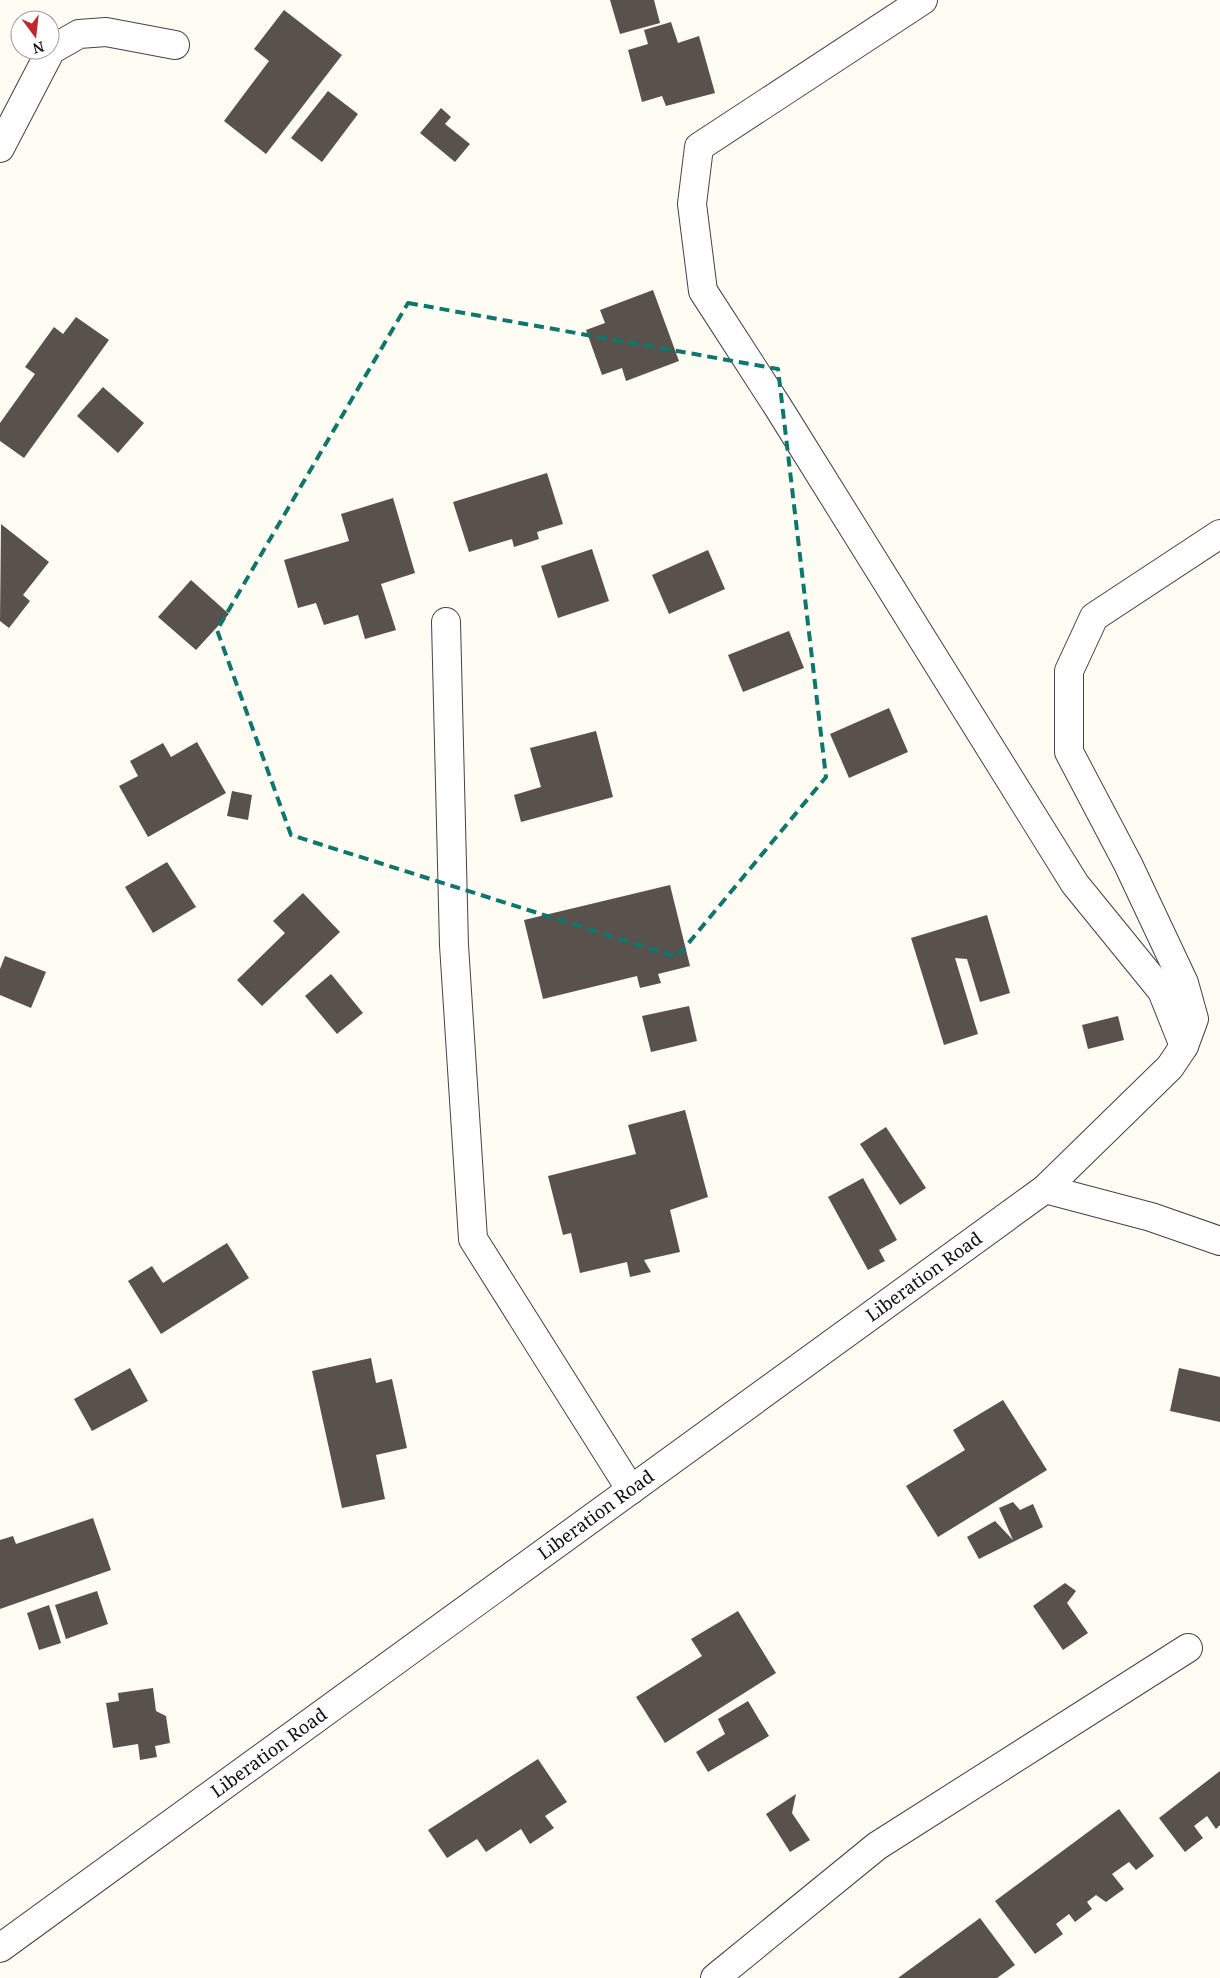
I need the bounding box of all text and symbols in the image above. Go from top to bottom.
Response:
north arrow [10,10,60,60]
text: N [31,37,46,59]
street label: Liberation Road [861,1226,986,1326]
street label: Liberation Road [533,1464,658,1564]
street label: Liberation Road [206,1702,331,1802]

